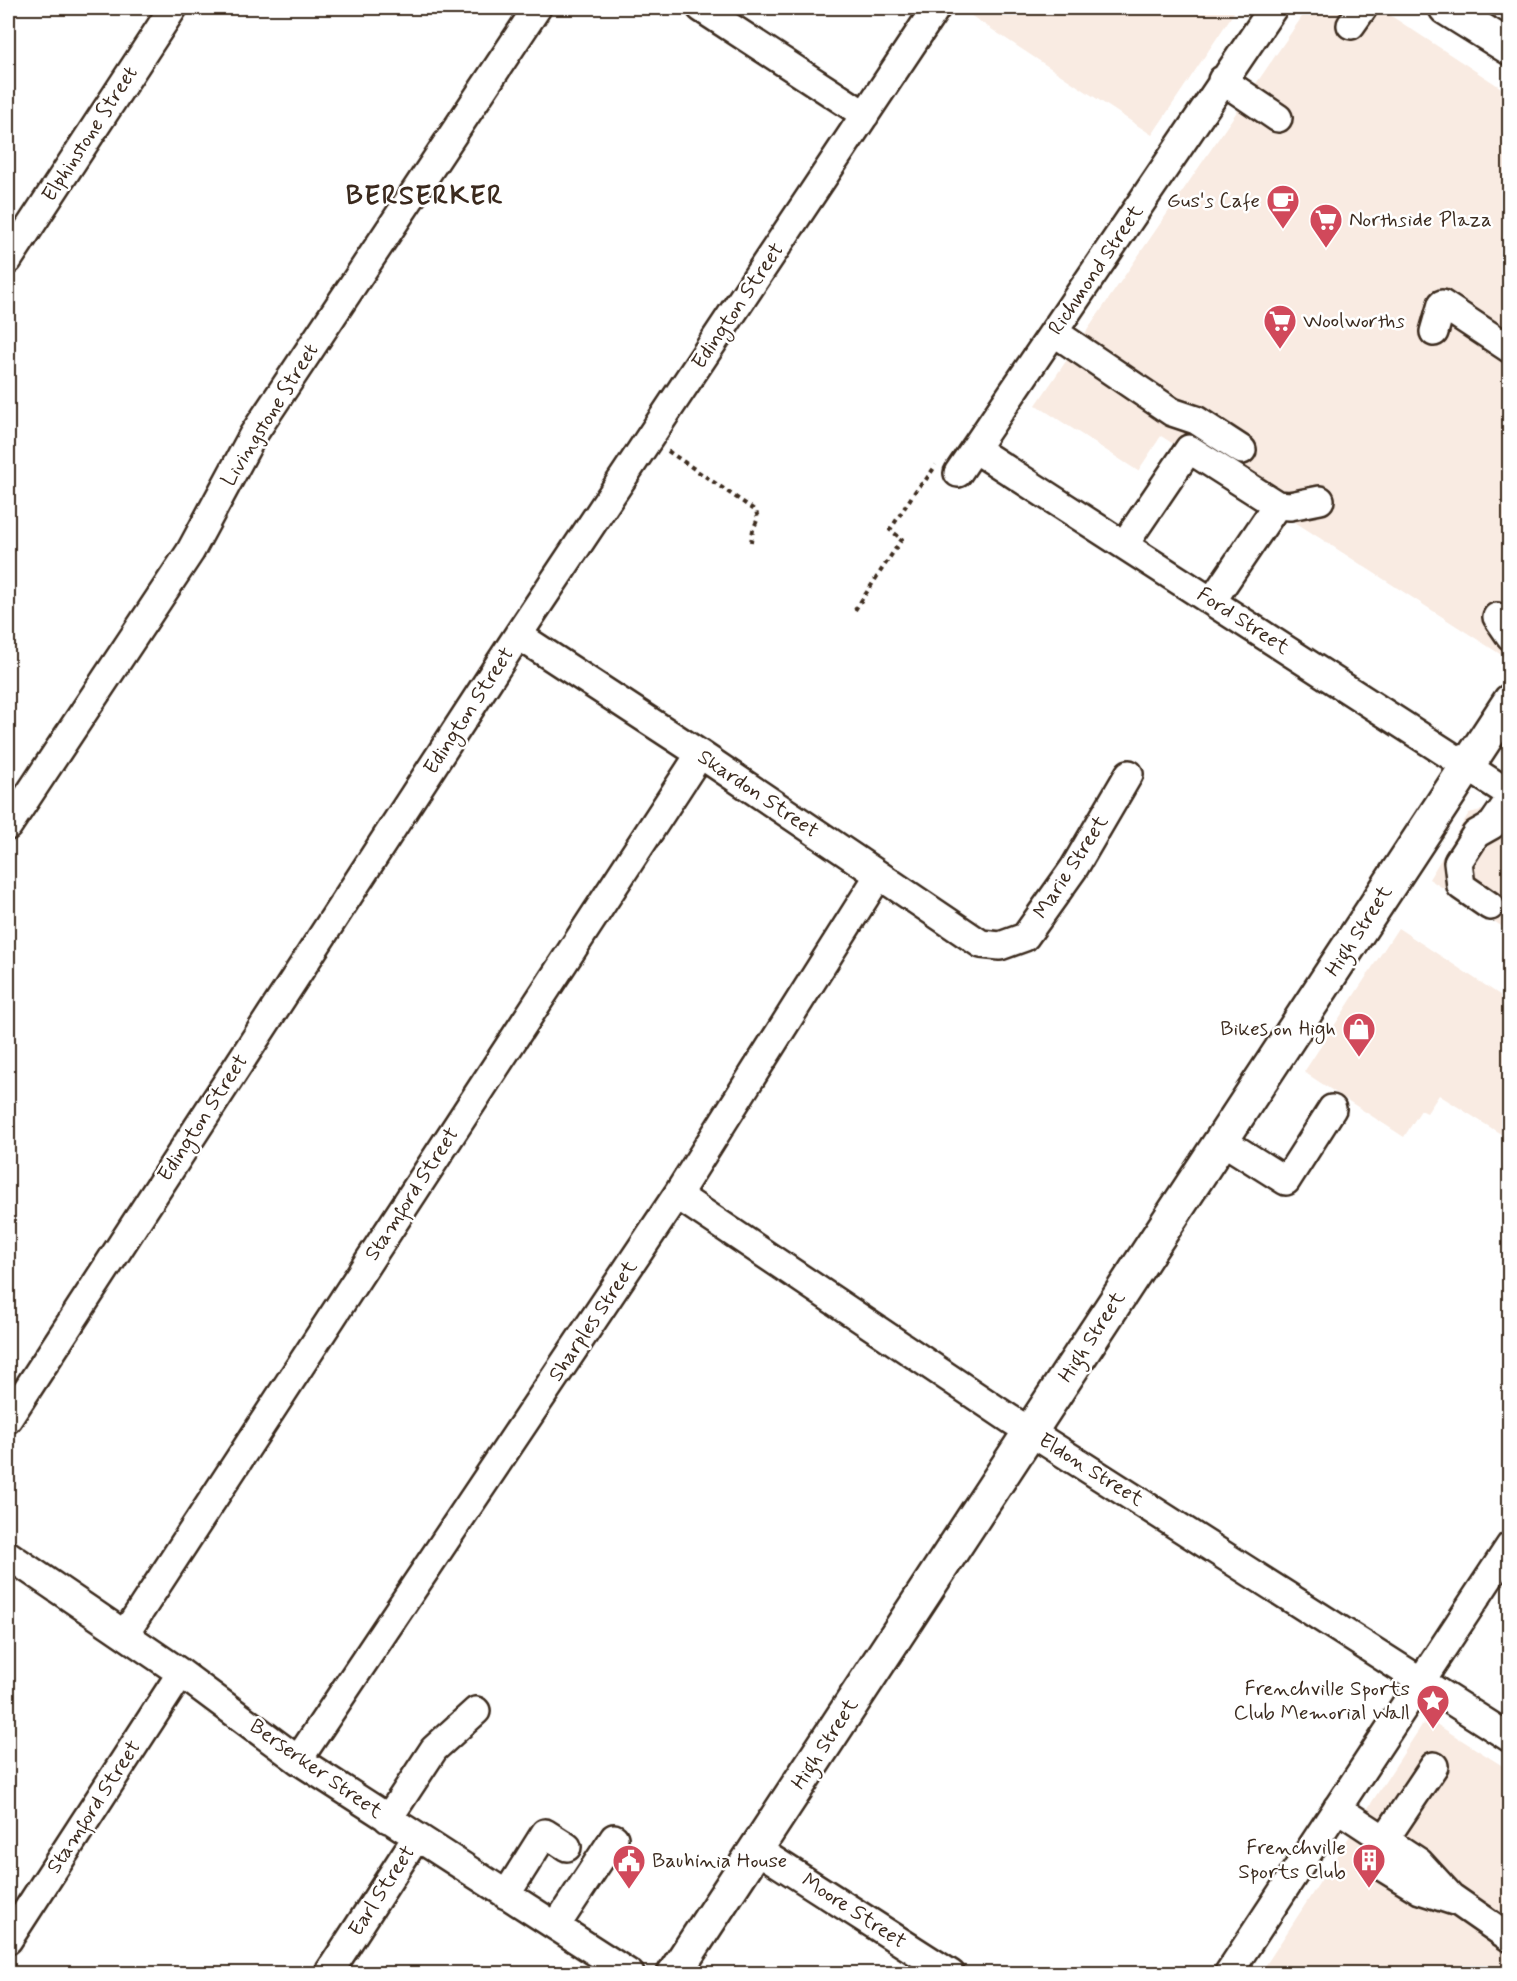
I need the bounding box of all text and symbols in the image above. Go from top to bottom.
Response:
street label: Elphinstone Street [36,61,144,207]
district label: BERSERKER [346,179,504,214]
cafe icon: Gus's Cafe [1265,183,1301,230]
place label: Gus's Cafe [1167,187,1260,215]
street label: Richmond Street [1042,199,1150,341]
supermarket icon: Northside Plaza [1308,202,1344,249]
place label: Northside Plaza [1349,206,1492,234]
street label: Edington Street [685,237,792,375]
supermarket icon: Woolworths [1262,303,1298,350]
place label: Woolworths [1303,307,1405,335]
street label: Livingstone Street [215,338,325,492]
street label: Ford Street [1191,581,1295,662]
street label: Edington Street [417,642,522,781]
street label: Skardon Street [692,743,824,845]
street label: Marie Street [1027,809,1115,924]
street label: High Street [1319,879,1401,983]
shop icon: Bikes on High [1341,1011,1377,1058]
place label: Bikes on High [1220,1015,1336,1044]
street label: Edington Street [151,1049,256,1188]
street label: Stamford Street [358,1122,467,1267]
street label: Sharples Street [542,1254,644,1387]
street label: High Street [1052,1285,1134,1389]
street label: Eldon Street [1033,1427,1149,1514]
place label: Frenchville Sports Club Memorial Wall [1234,1675,1410,1727]
place icon: Frenchville Sports Club Memorial Wall [1415,1683,1451,1730]
street label: High Street [785,1692,867,1796]
street label: Berserker Street [244,1713,389,1826]
street label: Stamford Street [40,1735,149,1880]
place label: Frenchville Sports Club [1238,1834,1346,1886]
street label: Earl Street [342,1840,422,1942]
building icon: Frenchville Sports Club [1351,1842,1387,1889]
public building icon: Bauhinia House [611,1843,647,1890]
place label: Bauhinia House [652,1847,787,1875]
street label: Moore Street [796,1867,912,1955]

